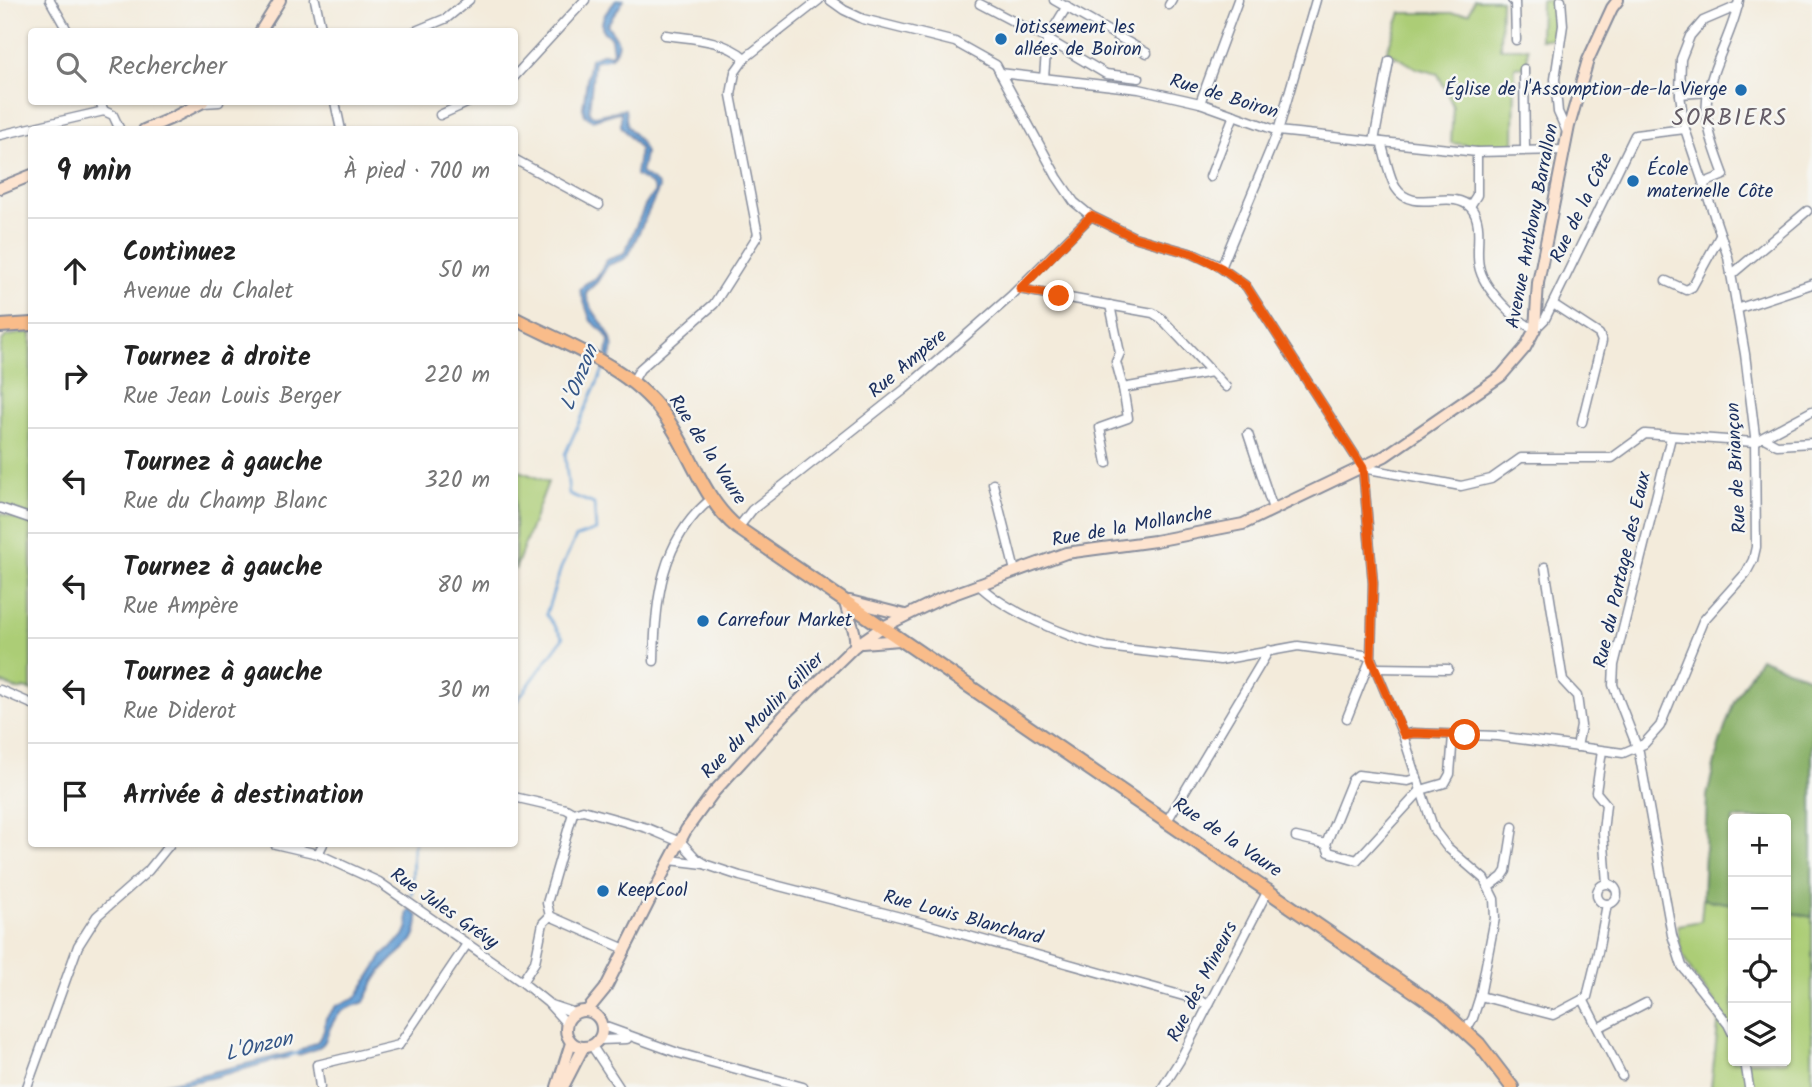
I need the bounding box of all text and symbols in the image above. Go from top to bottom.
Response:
place label: lotissement les allées de Boiron [1015,13,1142,65]
search box [28,28,518,105]
marker: lotissement les allées de Boiron [993,31,1009,47]
text: Rechercher [108,46,227,88]
icon: search [52,48,90,86]
street label: Rue de Boiron [1166,66,1282,128]
place label: Église de l'Assomption-de-la-Vierge [1444,75,1727,105]
marker: Église de l'Assomption-de-la-Vierge [1733,82,1749,98]
district label: SORBIERS [1672,101,1788,137]
street label: Avenue Anthony Barrallon [1498,121,1568,331]
street label: Rue de la Côte [1542,147,1622,268]
text: 9 min [56,148,132,196]
text: À pied · 700 m [343,154,490,190]
place label: École maternelle Côte [1647,155,1774,207]
marker: École maternelle Côte [1625,173,1641,189]
text: Continuez [123,232,236,274]
icon: ahead [56,252,94,290]
text: 50 m [439,253,490,289]
text: Avenue du Chalet [123,274,293,310]
route end [1043,280,1074,311]
street label: Rue Ampère [862,322,954,406]
text: Tournez à droite [123,337,311,379]
water label: L'Onzon [552,338,609,416]
icon: right [56,357,94,395]
text: 220 m [424,358,490,394]
text: Rue Jean Louis Berger [123,379,341,415]
street label: Rue de la Vaure [660,389,754,511]
street label: Rue de Briançon [1719,402,1755,534]
text: Tournez à gauche [123,442,323,484]
icon: left [56,462,94,500]
text: 320 m [424,463,490,499]
street label: Rue du Partage des Eaux [1586,468,1660,671]
text: Rue du Champ Blanc [123,484,328,520]
street label: Rue de la Mollanche [1049,498,1215,556]
text: Tournez à gauche [123,547,323,589]
icon: left [56,567,94,605]
text: 80 m [437,568,490,604]
text: Rue Ampère [123,589,238,625]
place label: Carrefour Market [717,606,853,636]
marker: Carrefour Market [695,613,711,629]
street label: Rue du Moulin Gillier [694,644,833,787]
text: Tournez à gauche [123,652,323,694]
icon: left [56,672,94,710]
text: 30 m [438,673,490,709]
text: Rue Diderot [123,694,236,730]
route start [1449,719,1480,750]
text: Arrivée à destination [123,775,364,817]
icon: arrive [56,777,94,815]
street label: Rue de la Vaure [1166,790,1288,886]
map controls [1728,814,1791,1066]
button: + [1728,814,1791,877]
street label: Rue Jules Grévy [384,860,505,958]
place label: KeepCool [617,876,688,906]
button: − [1728,877,1791,940]
street label: Rue Louis Blanchard [880,882,1047,954]
marker: KeepCool [595,883,611,899]
street label: Rue des Mineurs [1160,916,1246,1048]
button: locate [1728,940,1791,1003]
button: layers [1728,1003,1791,1066]
water label: L'Onzon [222,1022,298,1071]

